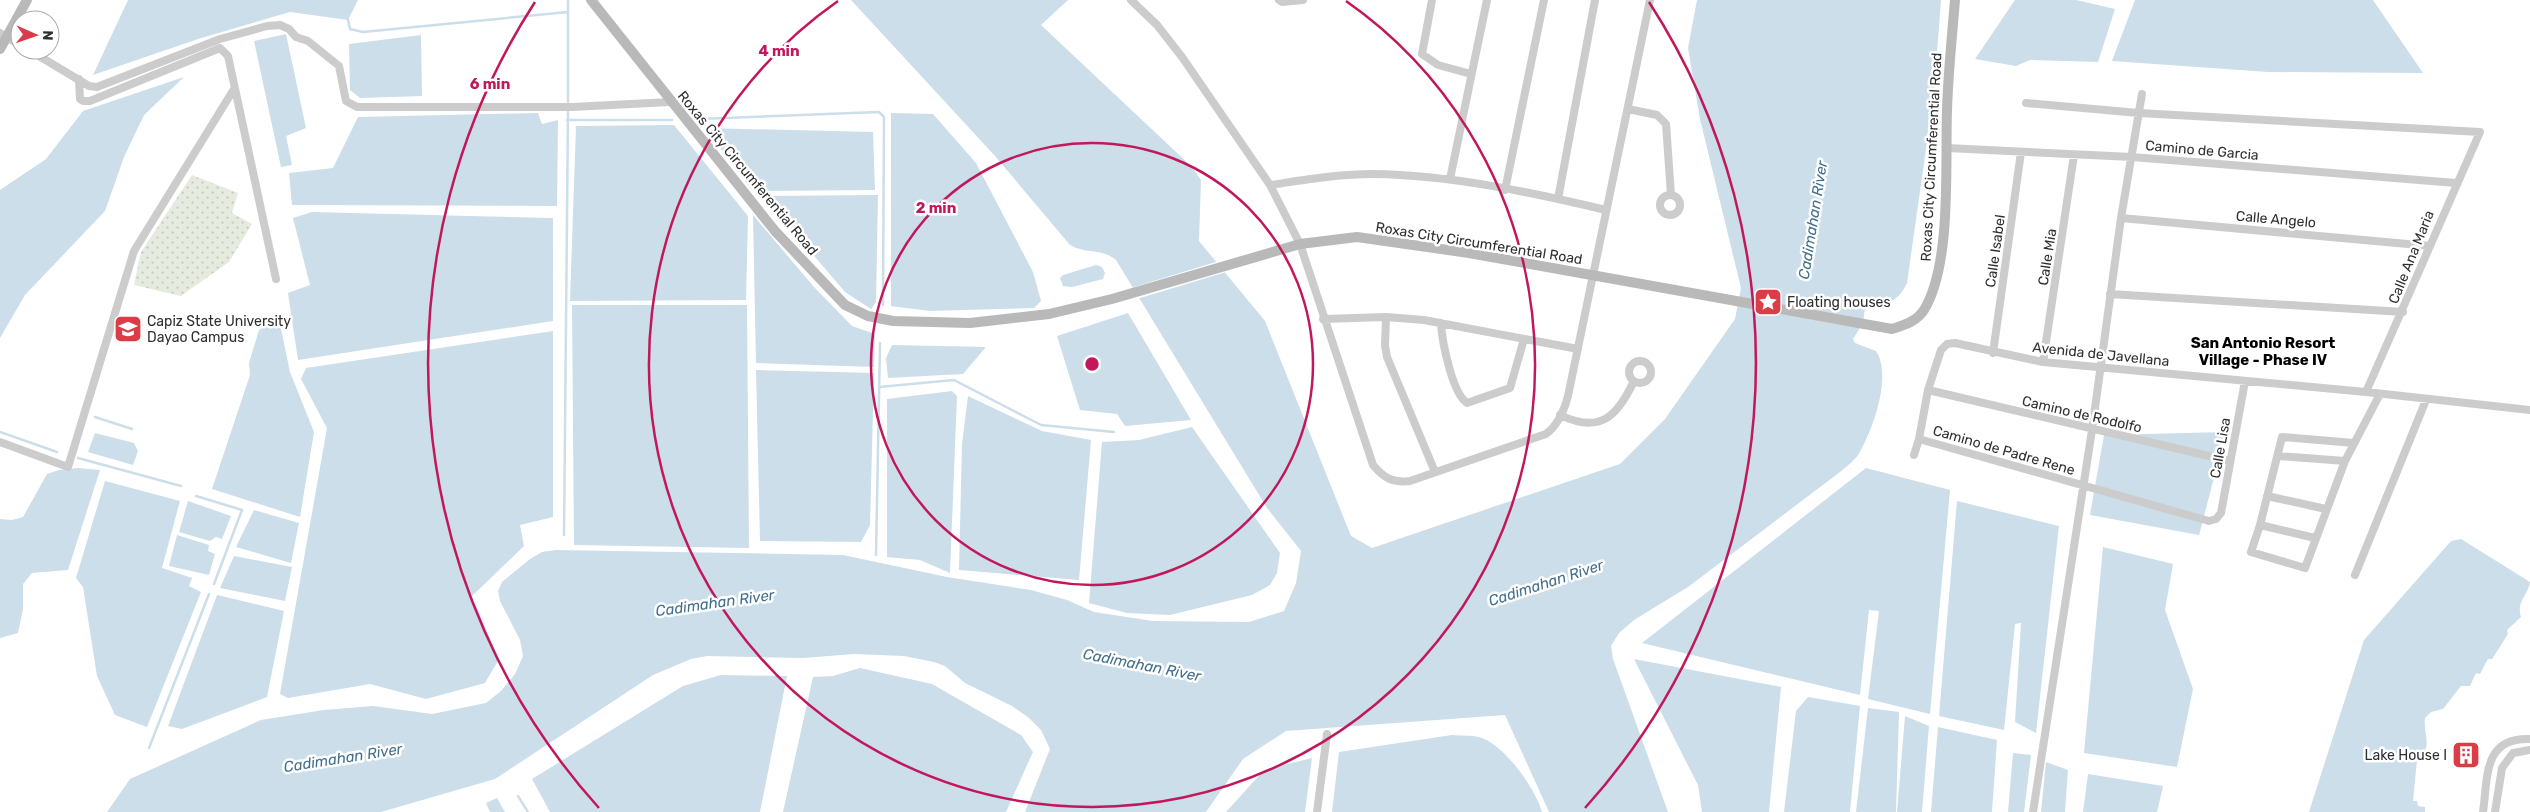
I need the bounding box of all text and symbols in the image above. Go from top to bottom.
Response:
north arrow [10,10,60,60]
text: N [39,30,56,41]
text: 4 min [758,42,800,60]
street label: Roxas City Circumferential Road [1918,52,1945,262]
text: 6 min [470,75,510,93]
street label: Roxas City Circumferential Road [674,88,821,259]
street label: Camino de Garcia [2145,137,2259,164]
water label: Cadimahan River [1795,158,1831,281]
text: 2 min [916,199,956,217]
street label: Calle Angelo [2235,208,2317,231]
street label: Calle Ana Maria [2385,208,2438,306]
street label: Calle Isabel [1982,214,2009,289]
street label: Roxas City Circumferential Road [1374,219,1584,268]
street label: Calle Mia [2035,227,2060,287]
place icon: Floating houses [1753,287,1783,317]
place label: Floating houses [1787,294,1891,311]
place label: Capiz State University Dayao Campus [147,313,291,346]
school or university icon: Capiz State University Dayao Campus [113,314,143,344]
district label: San Antonio Resort Village - Phase IV [2191,334,2335,369]
street label: Avenida de Javellana [2032,339,2170,370]
centre of rings [1083,355,1101,373]
street label: Camino de Rodolfo [2020,392,2144,437]
street label: Calle Lisa [2207,416,2234,480]
street label: Camino de Padre Rene [1931,422,2077,479]
water label: Cadimahan River [1486,556,1607,610]
water label: Cadimahan River [654,586,777,620]
water label: Cadimahan River [1081,645,1204,686]
water label: Cadimahan River [282,740,405,776]
building icon: Lake House I [2451,740,2481,770]
place label: Lake House I [2365,747,2447,764]

